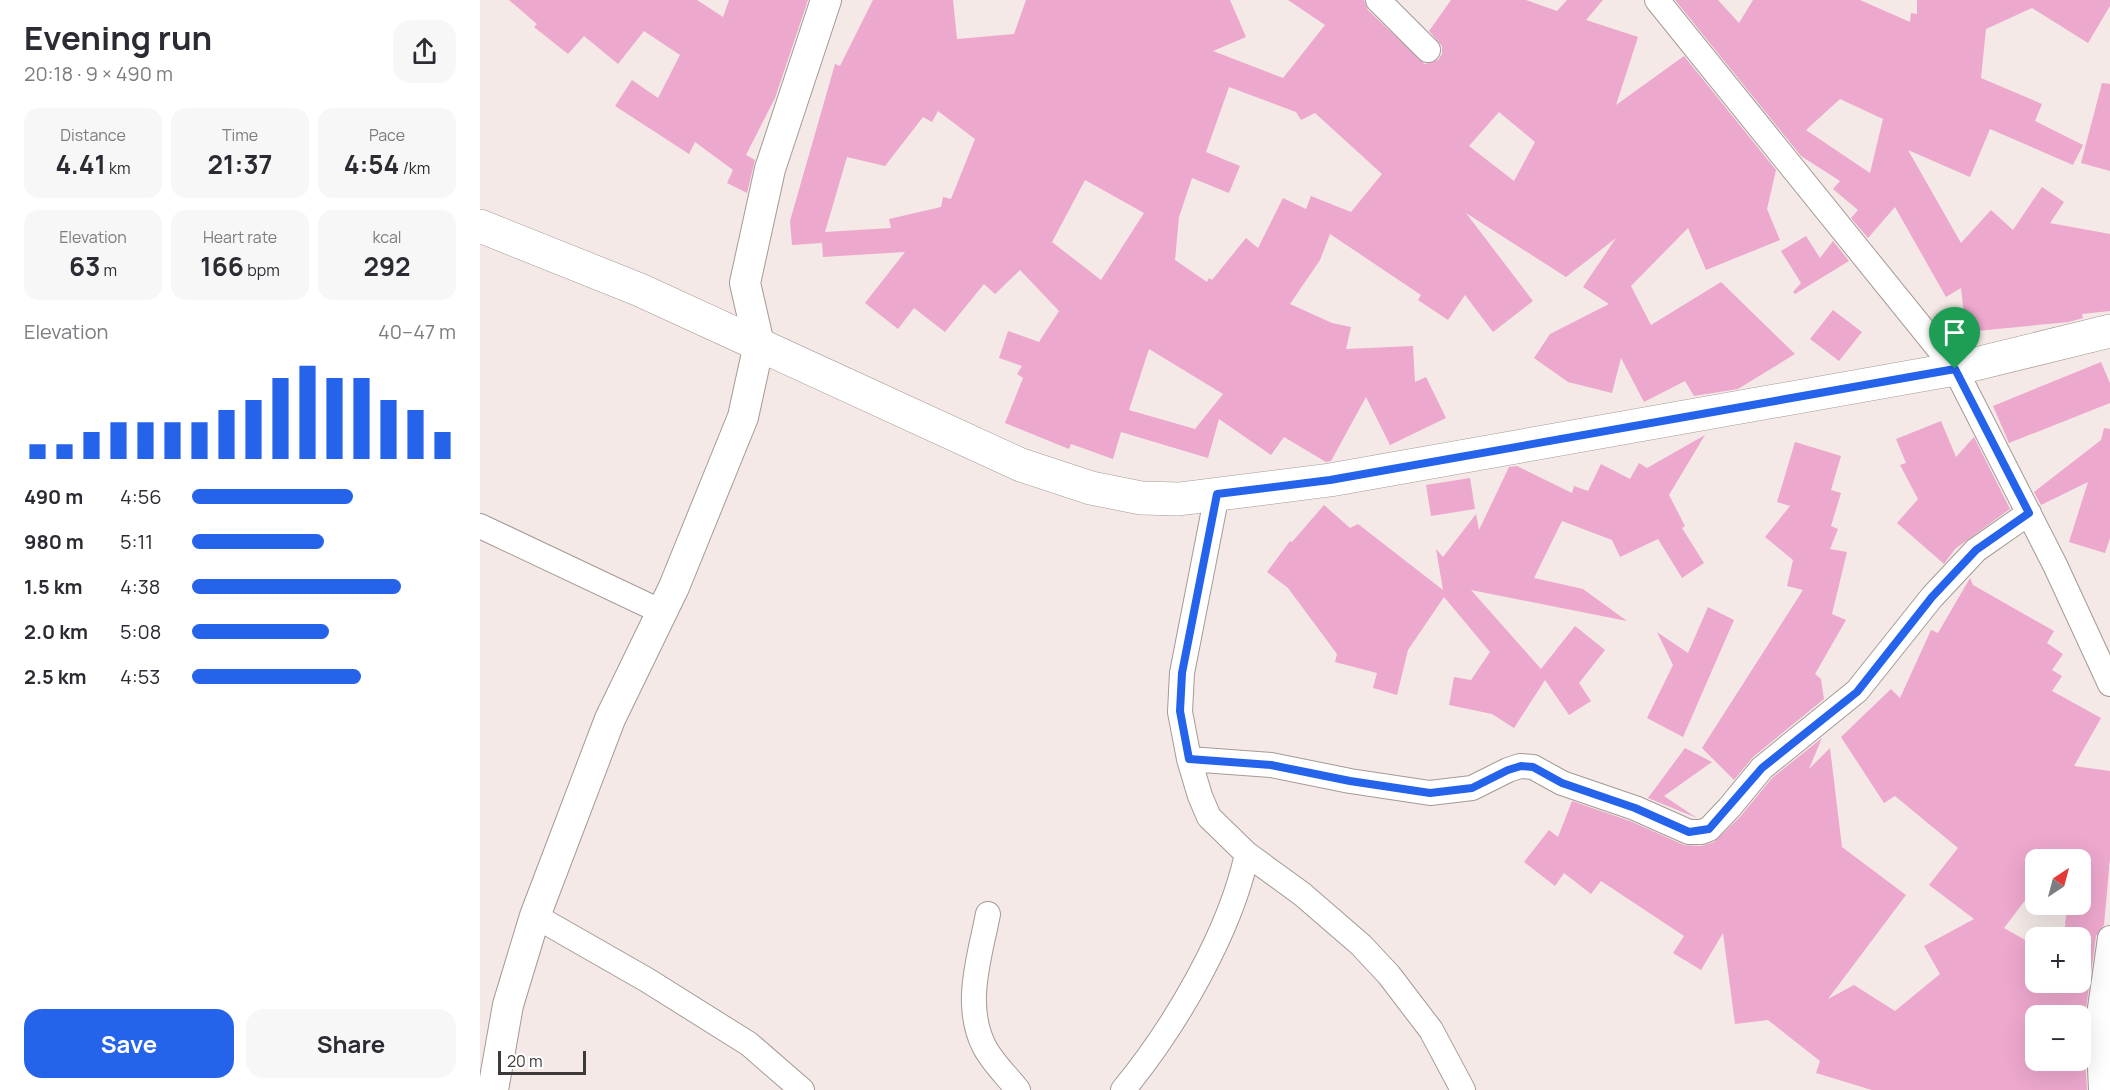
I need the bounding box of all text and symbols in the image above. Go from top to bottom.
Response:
text: Evening run [24,15,212,60]
button: share [393,20,456,83]
text: 20:18 · 9 × 490 m [24,60,173,87]
text: Distance [60,124,126,146]
text: Time [222,124,258,146]
text: Pace [369,124,405,146]
text: 4.41 [55,146,106,182]
text: 21:37 [208,146,272,182]
text: 4:54 [344,146,399,182]
text: km [106,157,131,179]
text: /km [399,157,430,179]
text: Elevation [59,226,127,248]
text: Heart rate [203,226,277,248]
text: kcal [372,226,402,248]
text: 63 [69,248,100,284]
text: 166 [200,248,244,284]
text: 292 [363,248,411,284]
text: m [100,259,117,281]
text: bpm [244,259,280,281]
pin [1929,307,1980,369]
icon: arrive [1938,316,1971,349]
text: Elevation [24,318,108,345]
text: 40–47 m [378,318,456,345]
text: 490 m [24,483,83,510]
text: 4:56 [120,483,162,510]
text: 980 m [24,528,84,555]
text: 5:11 [120,528,153,555]
text: 1.5 km [24,573,83,600]
text: 4:38 [120,573,160,600]
text: 2.0 km [24,618,88,645]
text: 5:08 [120,618,161,645]
text: 2.5 km [24,663,86,690]
text: 4:53 [120,663,160,690]
north arrow [2025,849,2091,915]
map controls [2025,849,2091,1071]
button: + [2025,927,2091,993]
button: − [2025,1005,2091,1071]
button: Save [24,1009,234,1078]
button: Share [246,1009,456,1078]
scale bar [498,1048,586,1076]
text: 20 m [507,1050,543,1072]

